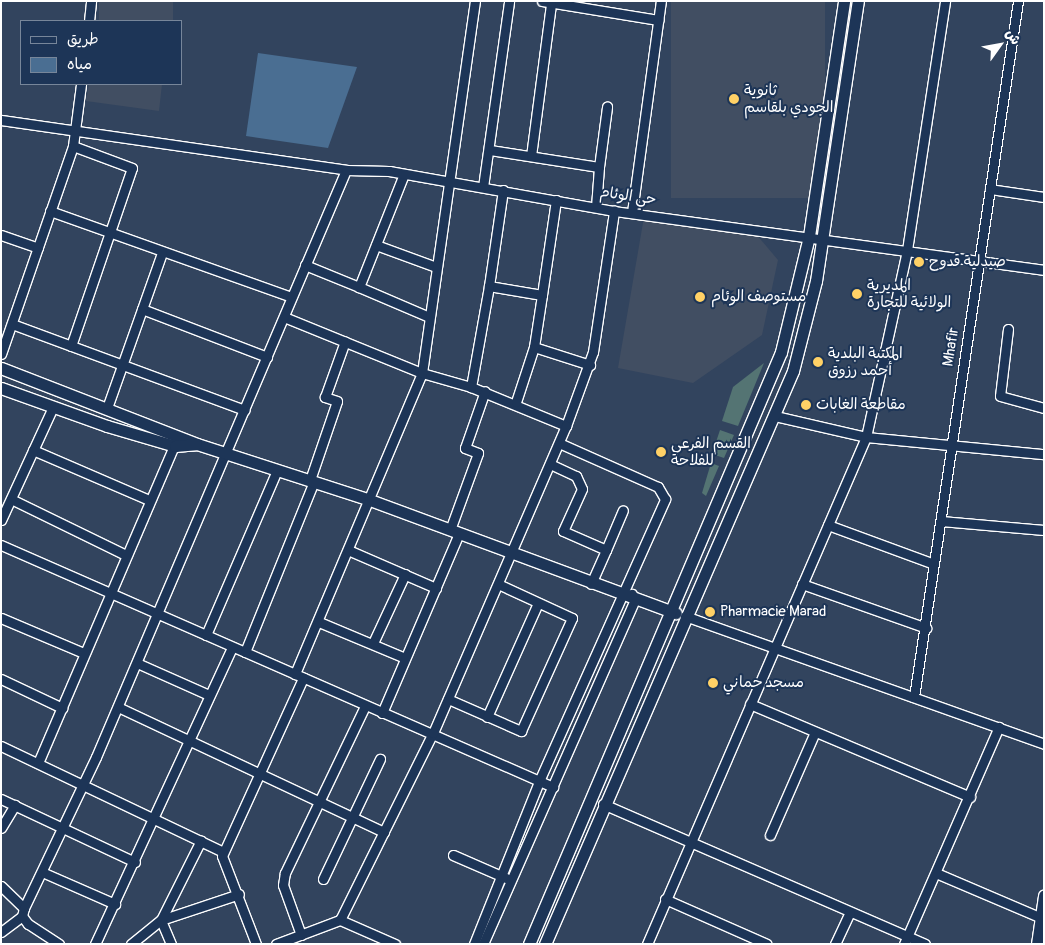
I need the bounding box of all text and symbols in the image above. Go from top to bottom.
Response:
legend [20,20,182,85]
north arrow [975,20,1025,70]
text: ش [1002,26,1024,48]
text: طريق [67,30,99,49]
text: مياه [67,55,92,74]
place label: ثانوية الجودي بلقاسم [744,81,833,116]
marker: ثانوية الجودي بلقاسم [728,93,740,105]
street label: حي الوئام [599,183,657,209]
place label: صيدلية قدوح [929,253,1006,271]
marker: صيدلية قدوح [913,256,925,268]
place label: المديرية الولائية للتجارة [867,276,951,311]
place label: مستوصف الوئام [711,288,806,306]
marker: المديرية الولائية للتجارة [851,288,863,300]
marker: مستوصف الوئام [693,290,707,304]
street label: Mhafir [939,326,963,368]
place label: المكتبة البلدية أحمد رزوق [828,344,903,379]
marker: المكتبة البلدية أحمد رزوق [812,356,824,368]
place label: مقاطعة الغابات [816,396,906,414]
marker: مقاطعة الغابات [800,399,812,411]
place label: القسم الفرعي للفلاحة [671,434,751,469]
marker: القسم الفرعي للفلاحة [655,446,667,458]
place label: Pharmacie Marad [720,603,826,621]
marker: Pharmacie Marad [704,606,716,618]
place label: مسجد حماني [723,674,804,692]
marker: مسجد حماني [707,677,719,689]

